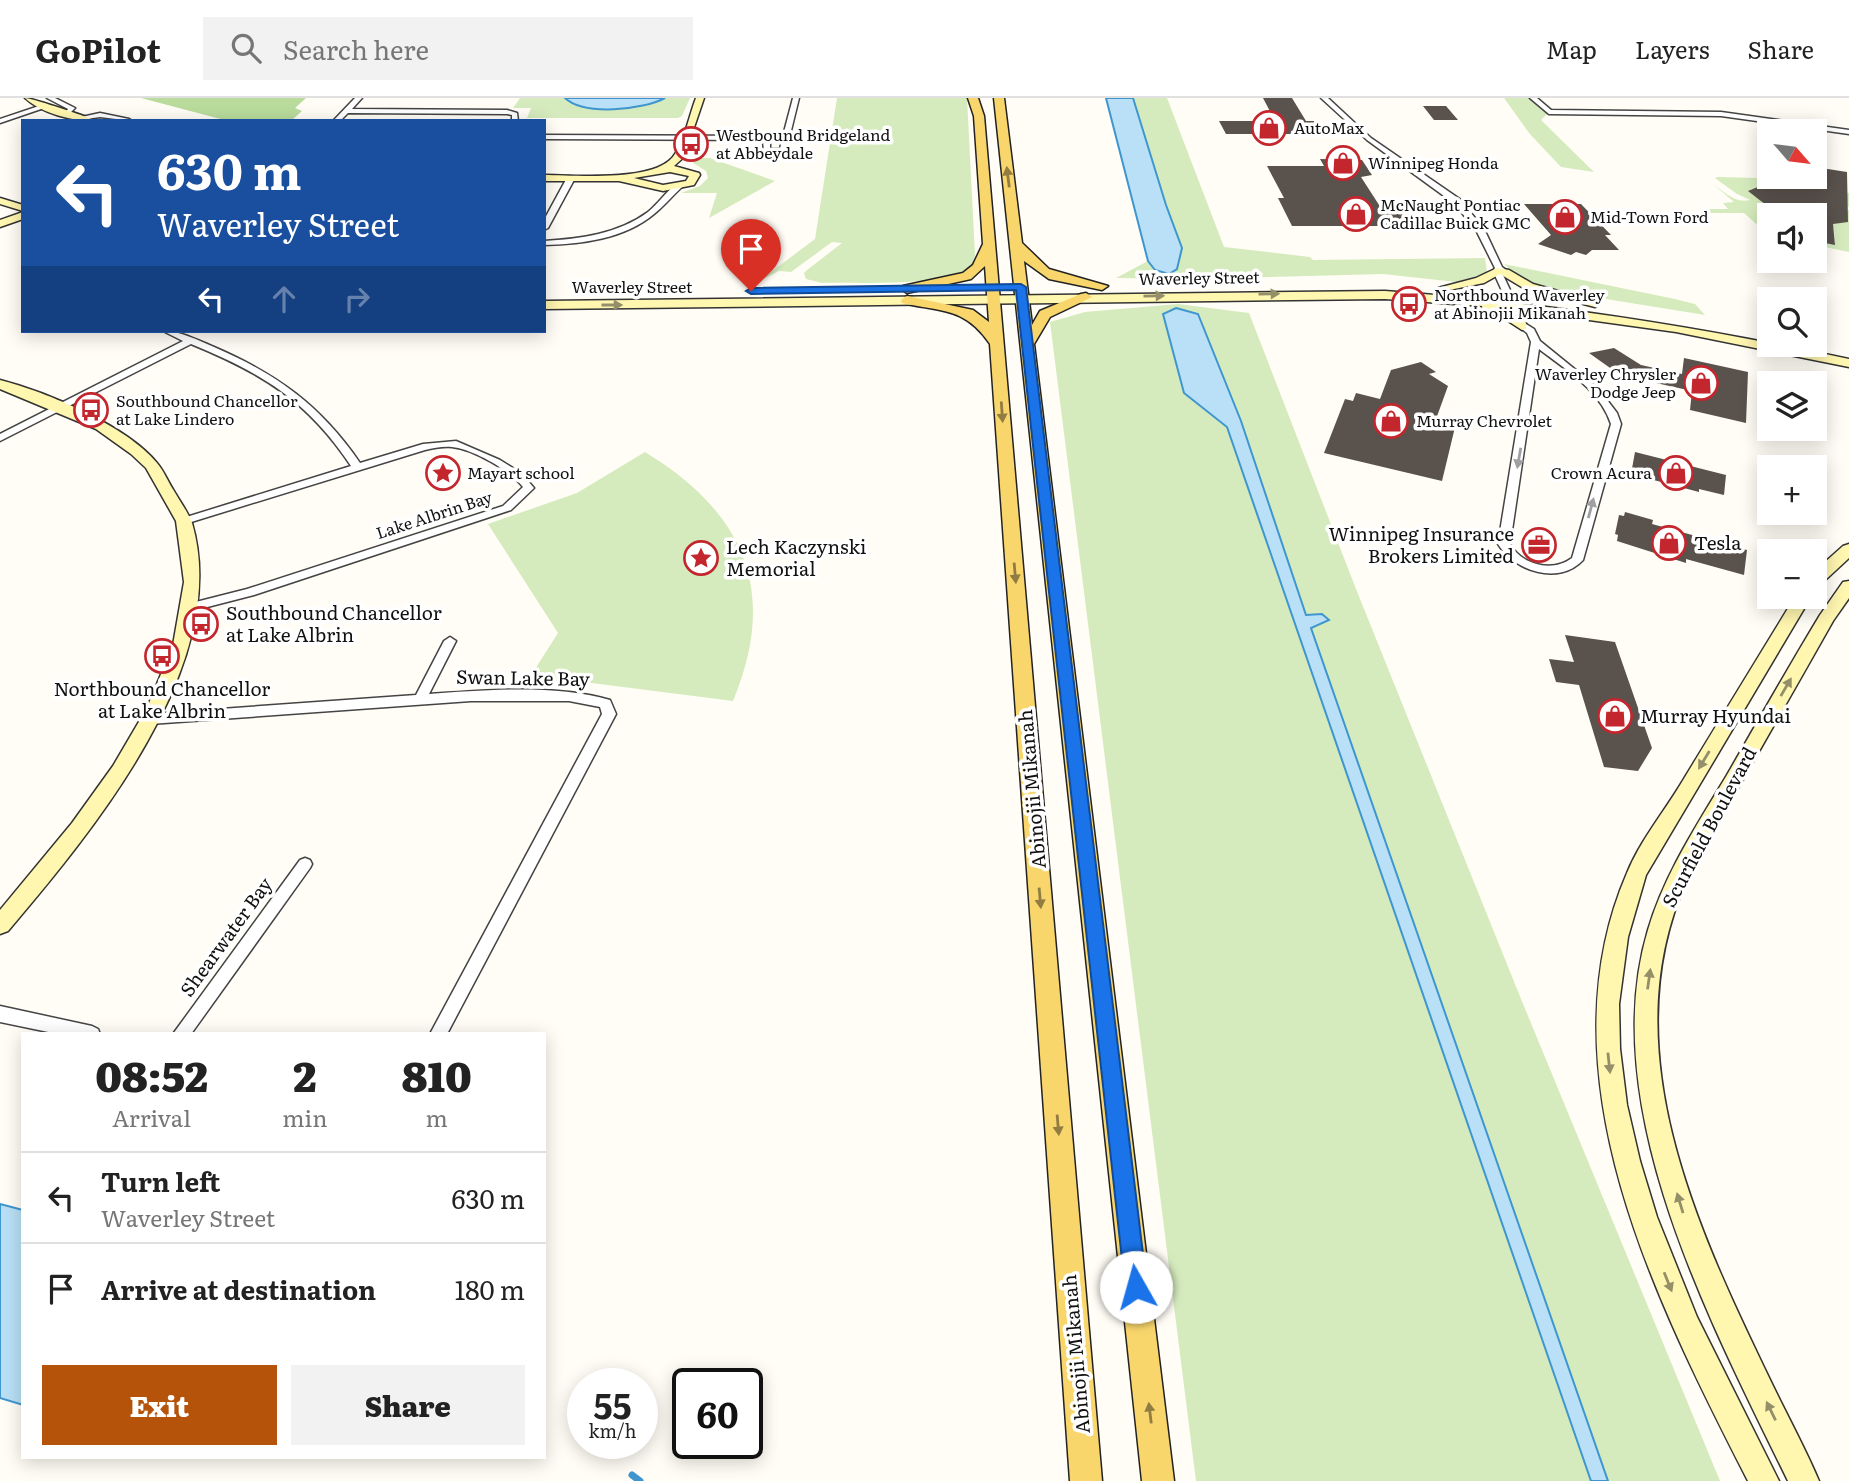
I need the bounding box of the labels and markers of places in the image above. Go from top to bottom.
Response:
shop icon: AutoMax [1250,109,1288,147]
place label: AutoMax [1294,115,1365,139]
place label: Westbound Bridgeland at Abbeydale [716,122,891,164]
bus stop icon: Westbound Bridgeland at Abbeydale [672,125,710,163]
shop icon: Winnipeg Honda [1324,144,1362,182]
place label: Winnipeg Honda [1368,150,1499,174]
place label: McNaught Pontiac Cadillac Buick GMC [1380,192,1531,234]
shop icon: McNaught Pontiac Cadillac Buick GMC [1337,195,1375,233]
shop icon: Mid-Town Ford [1546,198,1584,236]
place label: Mid-Town Ford [1590,204,1709,228]
pin [721,219,781,291]
place label: Northbound Waverley at Abinojii Mikanah [1434,282,1606,324]
bus stop icon: Northbound Waverley at Abinojii Mikanah [1390,285,1428,323]
place label: Waverley Chrysler Dodge Jeep [1535,361,1676,403]
shop icon: Waverley Chrysler Dodge Jeep [1682,364,1720,402]
place label: Southbound Chancellor at Lake Lindero [116,388,298,430]
bus stop icon: Southbound Chancellor at Lake Lindero [72,391,110,429]
shop icon: Murray Chevrolet [1372,402,1410,440]
place label: Murray Chevrolet [1416,408,1553,432]
place icon: Mayart school [424,454,462,492]
shop icon: Crown Acura [1657,454,1695,492]
place label: Mayart school [467,460,575,484]
place label: Crown Acura [1551,460,1652,484]
place label: Winnipeg Insurance Brokers Limited [1329,519,1514,569]
shop icon: Tesla [1650,524,1688,562]
office icon: Winnipeg Insurance Brokers Limited [1520,526,1558,564]
place label: Tesla [1694,528,1742,556]
place label: Lech Kaczynski Memorial [726,532,866,582]
place icon: Lech Kaczynski Memorial [682,539,720,577]
place label: Southbound Chancellor at Lake Albrin [226,598,442,648]
bus stop icon: Southbound Chancellor at Lake Albrin [182,605,220,643]
bus stop icon: Northbound Chancellor at Lake Albrin [143,637,181,675]
place label: Northbound Chancellor at Lake Albrin [54,674,270,724]
shop icon: Murray Hyundai [1596,697,1634,735]
place label: Murray Hyundai [1640,701,1791,729]

